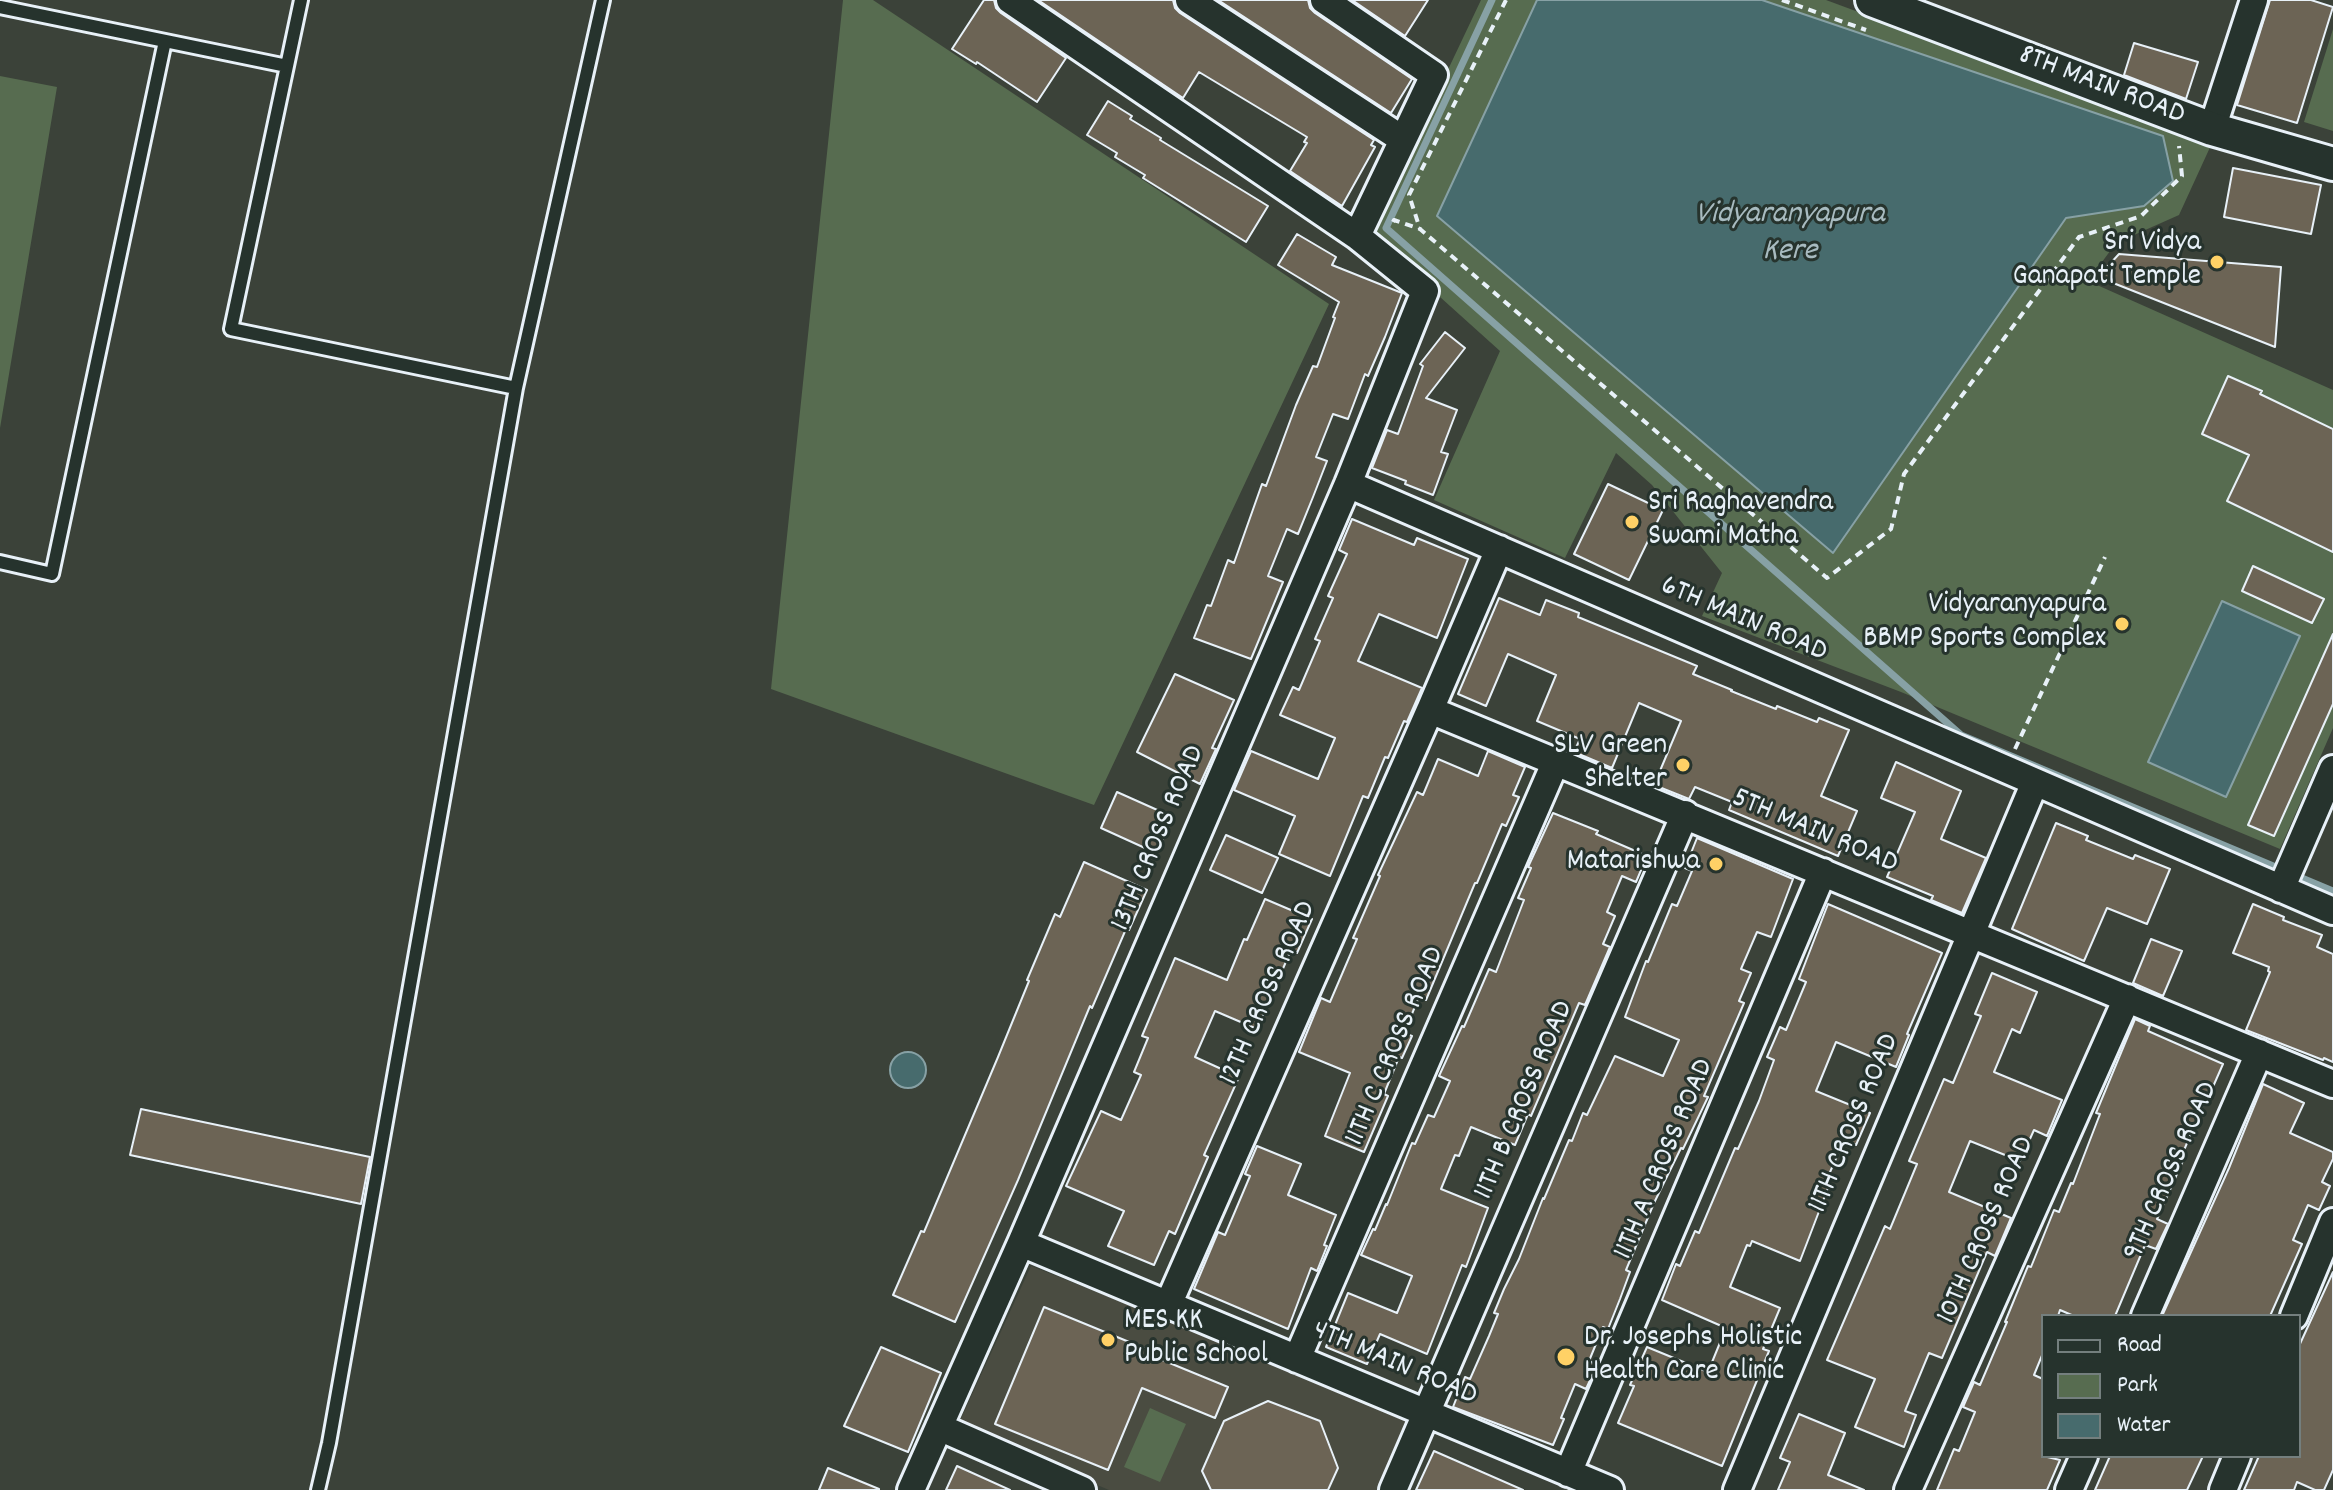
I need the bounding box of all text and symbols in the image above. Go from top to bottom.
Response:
street label: 8TH MAIN ROAD [2013,39,2189,135]
water label: Vidyaranyapura Kere [1695,198,1885,273]
place label: Sri Vidya Ganapati Temple [2013,227,2201,298]
marker: Sri Vidya Ganapati Temple [2208,253,2226,271]
place label: Sri Raghavendra Swami Matha [1648,487,1833,558]
marker: Sri Raghavendra Swami Matha [1623,513,1641,531]
street label: 6TH MAIN ROAD [1654,570,1832,672]
place label: Vidyaranyapura BBMP Sports Complex [1863,589,2106,660]
marker: Vidyaranyapura BBMP Sports Complex [2113,615,2131,633]
place label: SLV Green Shelter [1554,730,1667,800]
street label: 13TH CROSS ROAD [1105,741,1215,937]
marker: SLV Green Shelter [1674,756,1692,774]
street label: 5TH MAIN ROAD [1726,782,1902,884]
place label: Matarishwa [1567,846,1700,882]
marker: Matarishwa [1707,855,1725,873]
street label: 12TH CROSS ROAD [1213,896,1327,1092]
street label: 11TH C CROSS ROAD [1339,942,1455,1152]
street label: 11TH B CROSS ROAD [1468,996,1584,1206]
street label: 11TH CROSS ROAD [1802,1029,1910,1219]
street label: 11TH A CROSS ROAD [1608,1054,1724,1266]
street label: 9TH CROSS ROAD [2118,1077,2228,1267]
street label: 10TH CROSS ROAD [1931,1132,2045,1330]
place label: MES KK Public School [1124,1305,1268,1376]
street label: 4TH MAIN ROAD [1306,1314,1482,1416]
legend [2041,1314,2301,1458]
place label: Dr. Josephs Holistic Health Care Clinic [1584,1322,1802,1392]
text: Road [2117,1329,2162,1363]
marker: MES KK Public School [1099,1331,1117,1349]
marker: Dr. Josephs Holistic Health Care Clinic [1555,1346,1577,1368]
text: Park [2117,1369,2158,1403]
text: Water [2117,1409,2170,1443]

